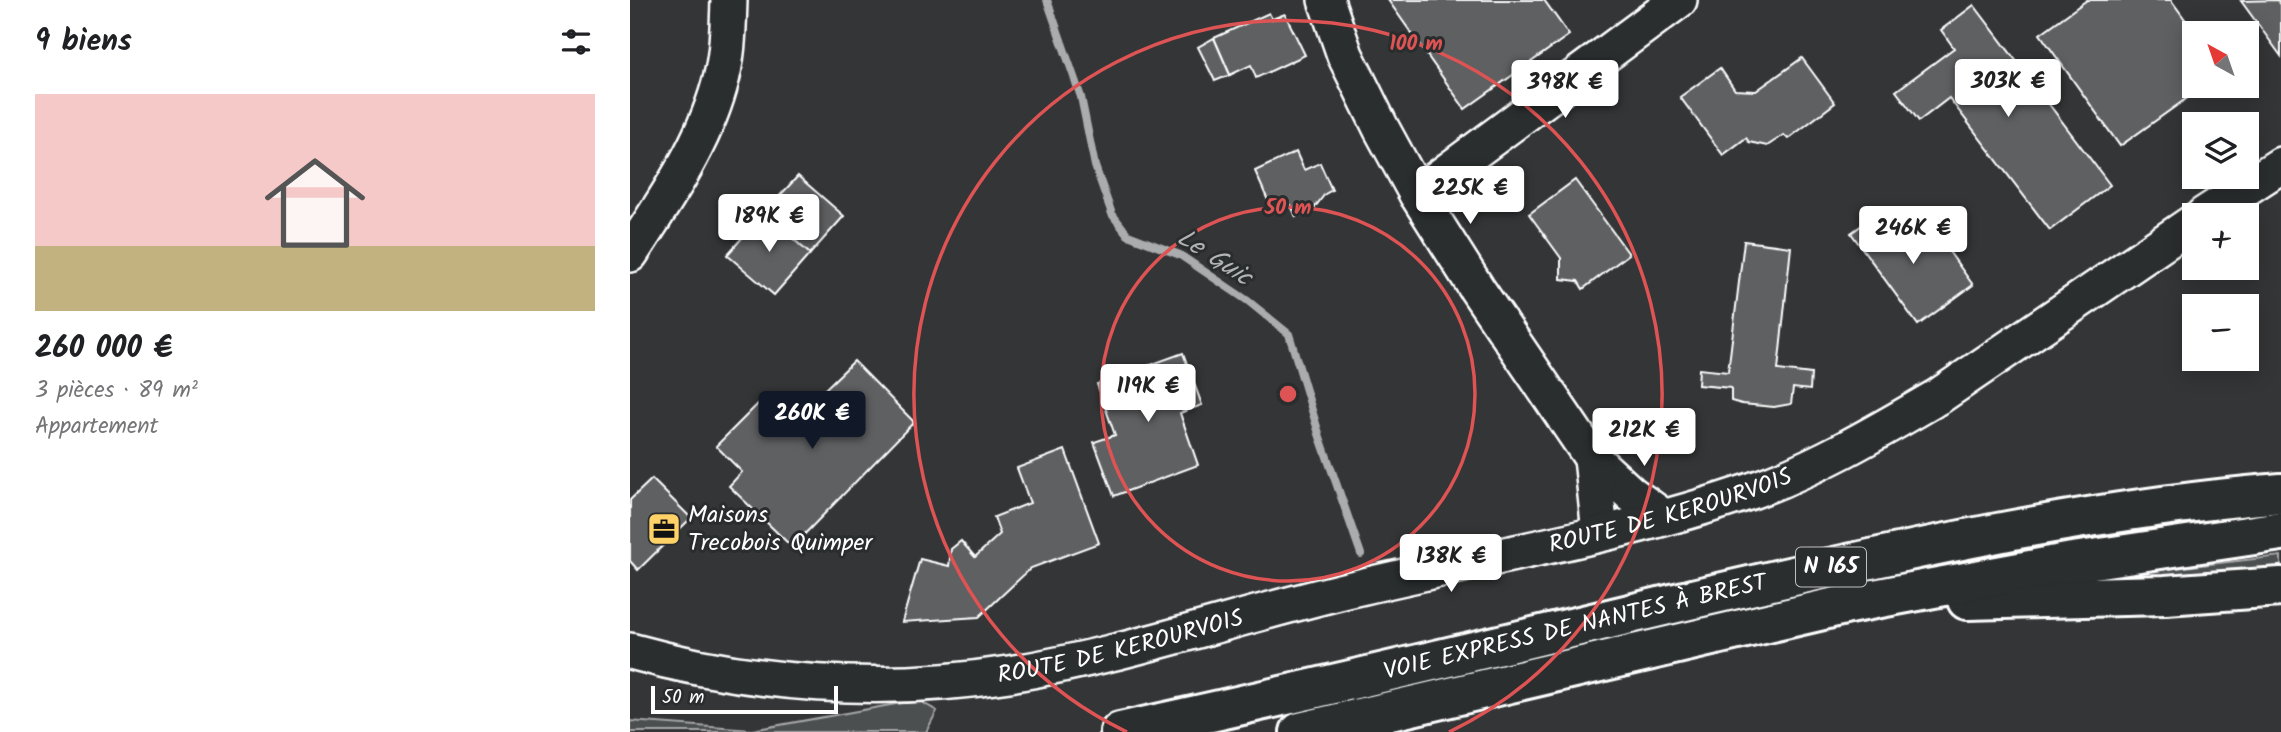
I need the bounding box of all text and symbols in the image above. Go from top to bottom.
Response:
text: 9 biens [35,18,132,66]
north arrow [2182,21,2259,98]
map controls [2182,21,2259,371]
icon: filters [557,23,595,61]
text: 100 m [1389,28,1443,61]
pin: 398K € [1508,60,1622,120]
pin: 303K € [1951,60,2065,119]
text: 303K € [1971,64,2045,100]
text: 398K € [1527,65,1603,101]
button: layers [2182,112,2259,189]
icon: home [252,140,378,266]
pin: 225K € [1413,166,1527,226]
text: 225K € [1432,171,1508,207]
text: 50 m [1264,192,1311,225]
pin: 189K € [712,194,826,254]
text: 189K € [734,199,804,235]
button: + [2182,203,2259,280]
pin: 246K € [1856,206,1970,266]
text: 246K € [1875,211,1951,247]
water label: Le Guic [1168,218,1262,299]
button: − [2182,294,2259,371]
text: 260 000 € [35,325,172,373]
pin: 119K € [1091,364,1205,424]
text: 119K € [1117,369,1179,405]
text: 3 pièces · 89 m² [35,373,198,409]
centre of rings [1276,382,1300,406]
pin: 260K € [755,392,869,451]
text: 260K € [775,396,849,432]
pin: 212K € [1587,408,1701,468]
text: Appartement [35,409,158,445]
text: 212K € [1608,413,1680,449]
street label: ROUTE DE KEROURVOIS [1545,457,1799,565]
place label: Maisons Trecobois Quimper [688,496,874,563]
office icon: Maisons Trecobois Quimper [645,510,683,548]
pin: 138K € [1394,534,1508,594]
text: 138K € [1416,539,1486,575]
road number: N 165 [1796,548,1866,586]
street label: VOIE EXPRESS DE NANTES À BREST [1380,563,1773,691]
street label: ROUTE DE KEROURVOIS [995,599,1248,695]
scale bar [651,683,838,715]
text: 50 m [662,683,704,713]

